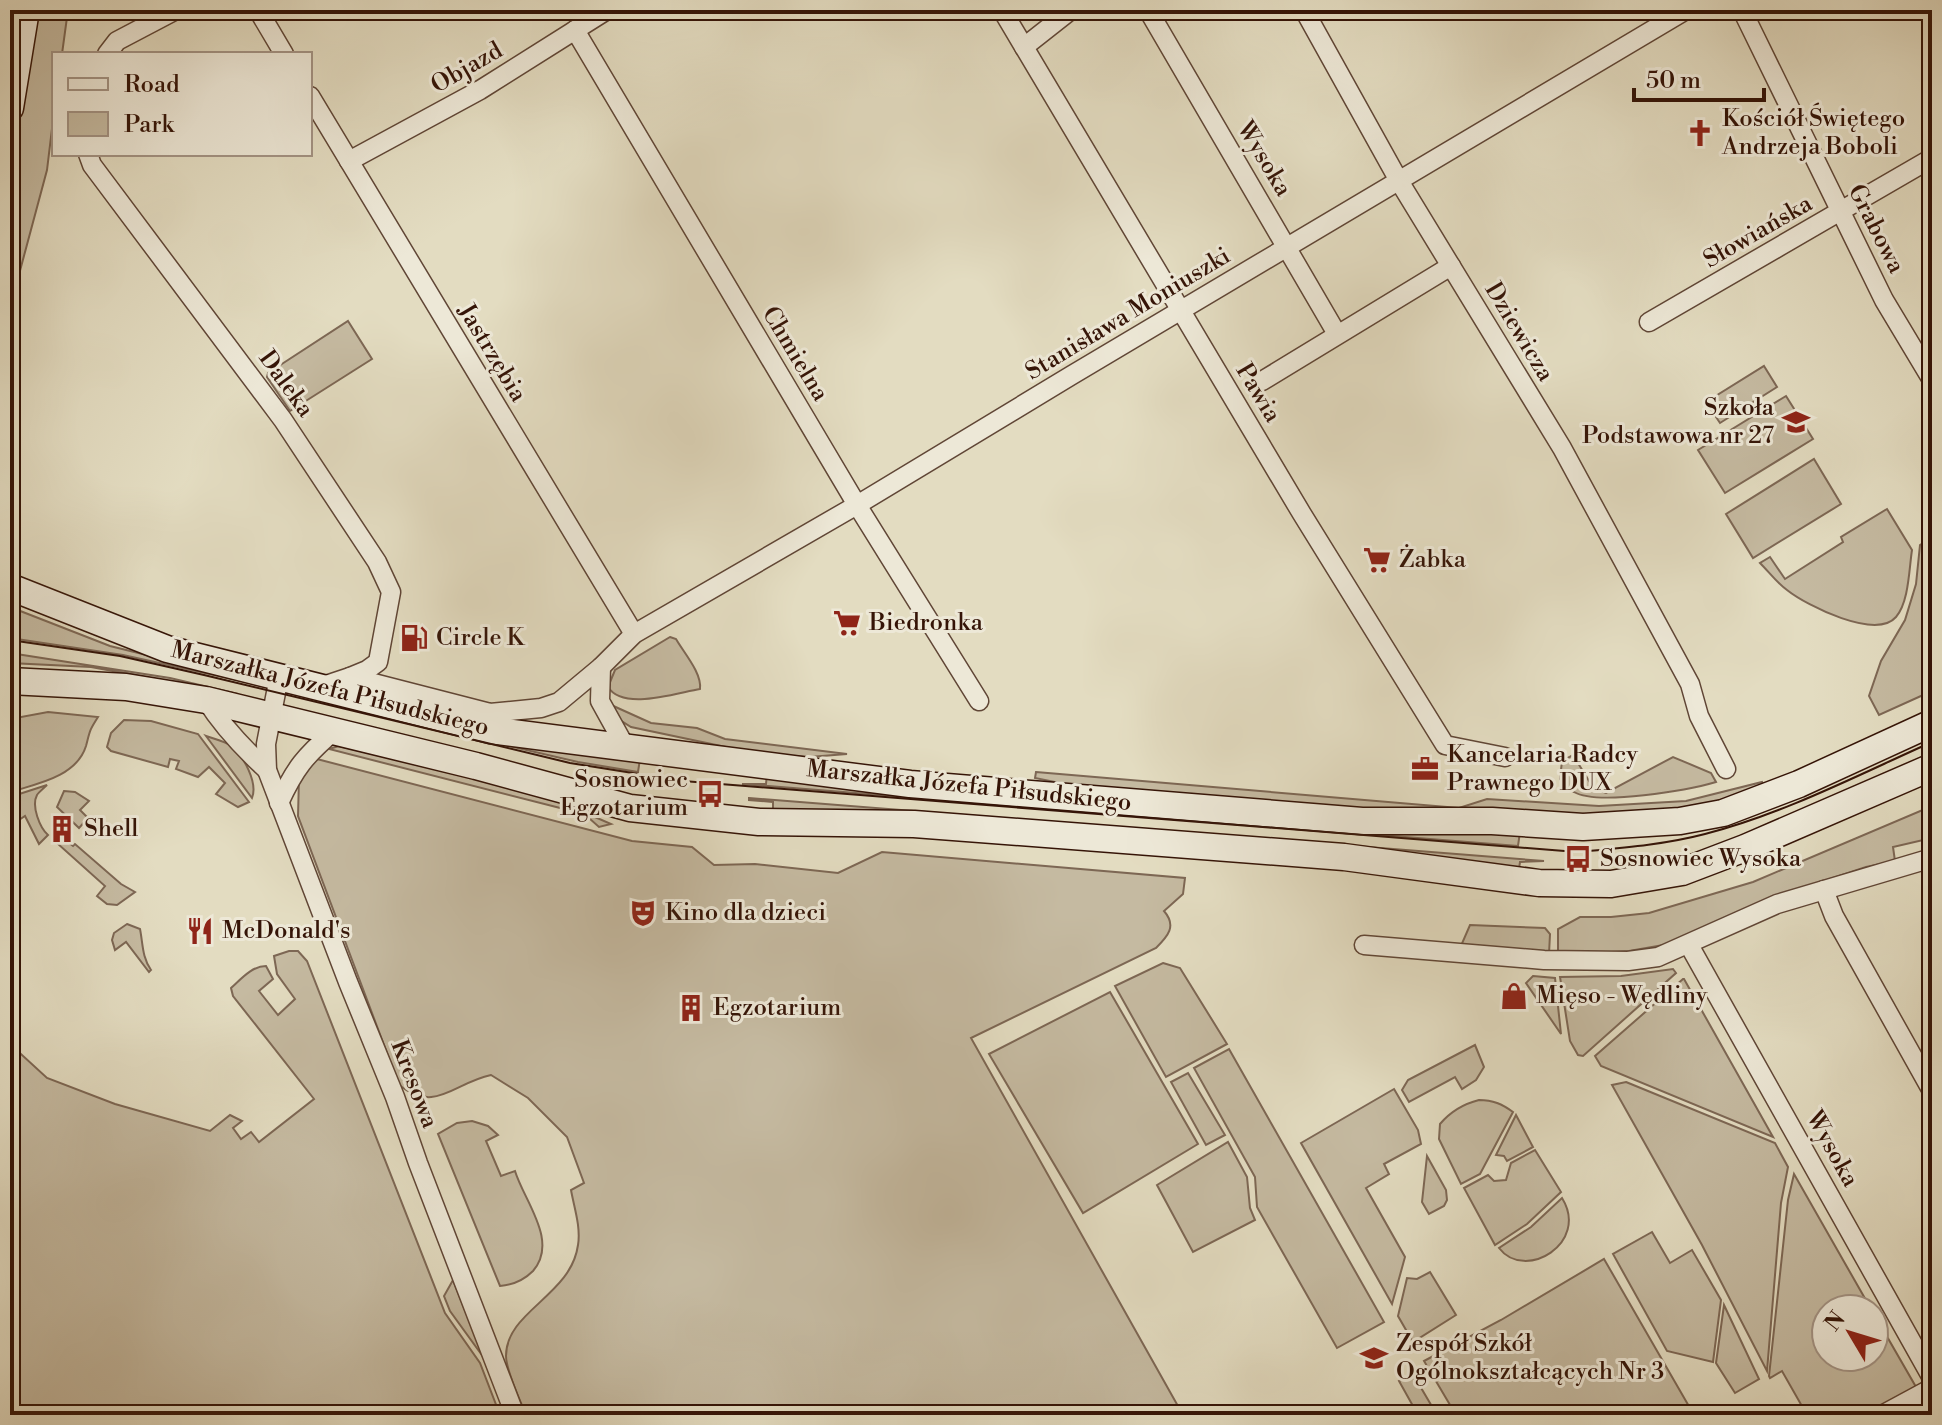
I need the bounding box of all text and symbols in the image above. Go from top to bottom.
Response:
street label: Objazd [426,35,508,100]
legend [52,52,312,156]
scale bar [1634,52,1764,102]
text: 50 m [1646,66,1701,96]
text: Road [124,70,180,100]
place label: Kościół Świętego Andrzeja Boboli [1721,102,1905,162]
text: Park [124,110,175,140]
street label: Wysoka [1229,115,1299,203]
church icon: Kościół Świętego Andrzeja Boboli [1685,118,1715,148]
street label: Grabowa [1841,180,1911,279]
street label: Słowiańska [1698,188,1819,275]
street label: Stanisława Moniuszki [1020,241,1236,387]
street label: Dziewicza [1478,277,1561,388]
street label: Jastrzębia [450,298,533,408]
street label: Chmielna [755,301,835,408]
street label: Daleka [252,345,321,424]
street label: Pawia [1229,358,1288,429]
place label: Szkoła Podstawowa nr 27 [1582,393,1775,451]
school or university icon: Szkoła Podstawowa nr 27 [1781,407,1811,437]
place label: Żabka [1399,544,1467,575]
supermarket icon: Żabka [1362,545,1392,575]
supermarket icon: Biedronka [832,608,862,638]
place label: Biedronka [868,608,984,638]
fuel station icon: Circle K [399,623,429,653]
place label: Circle K [436,623,526,653]
street label: Marszałka Józefa Piłsudskiego [168,635,492,743]
place label: Kancelaria Radcy Prawnego DUX [1447,740,1638,798]
street label: Marszałka Józefa Piłsudskiego [805,754,1133,818]
office icon: Kancelaria Radcy Prawnego DUX [1410,754,1440,784]
place label: Sosnowiec Egzotarium [560,765,688,823]
bus stop icon: Sosnowiec Egzotarium [695,779,725,809]
building icon: Shell [47,814,77,844]
place label: Shell [84,814,138,844]
bus stop icon: Sosnowiec Wysoka [1563,844,1593,874]
place label: Sosnowiec Wysoka [1600,844,1802,874]
theatre icon: Kino dla dzieci [628,898,658,928]
place label: Kino dla dzieci [665,898,826,928]
restaurant icon: McDonald's [185,916,215,946]
place label: McDonald's [222,916,351,946]
shop icon: Mięso - Wędliny [1499,981,1529,1011]
place label: Mięso - Wędliny [1536,981,1708,1011]
building icon: Egzotarium [676,993,706,1023]
place label: Egzotarium [713,993,841,1023]
street label: Kresowa [383,1036,445,1133]
street label: Wysoka [1798,1105,1866,1193]
north arrow [1810,1293,1890,1373]
text: N [1819,1306,1852,1337]
place label: Zespół Szkół Ogólnokształcących Nr 3 [1396,1329,1664,1387]
school or university icon: Zespół Szkół Ogólnokształcących Nr 3 [1359,1343,1389,1373]

